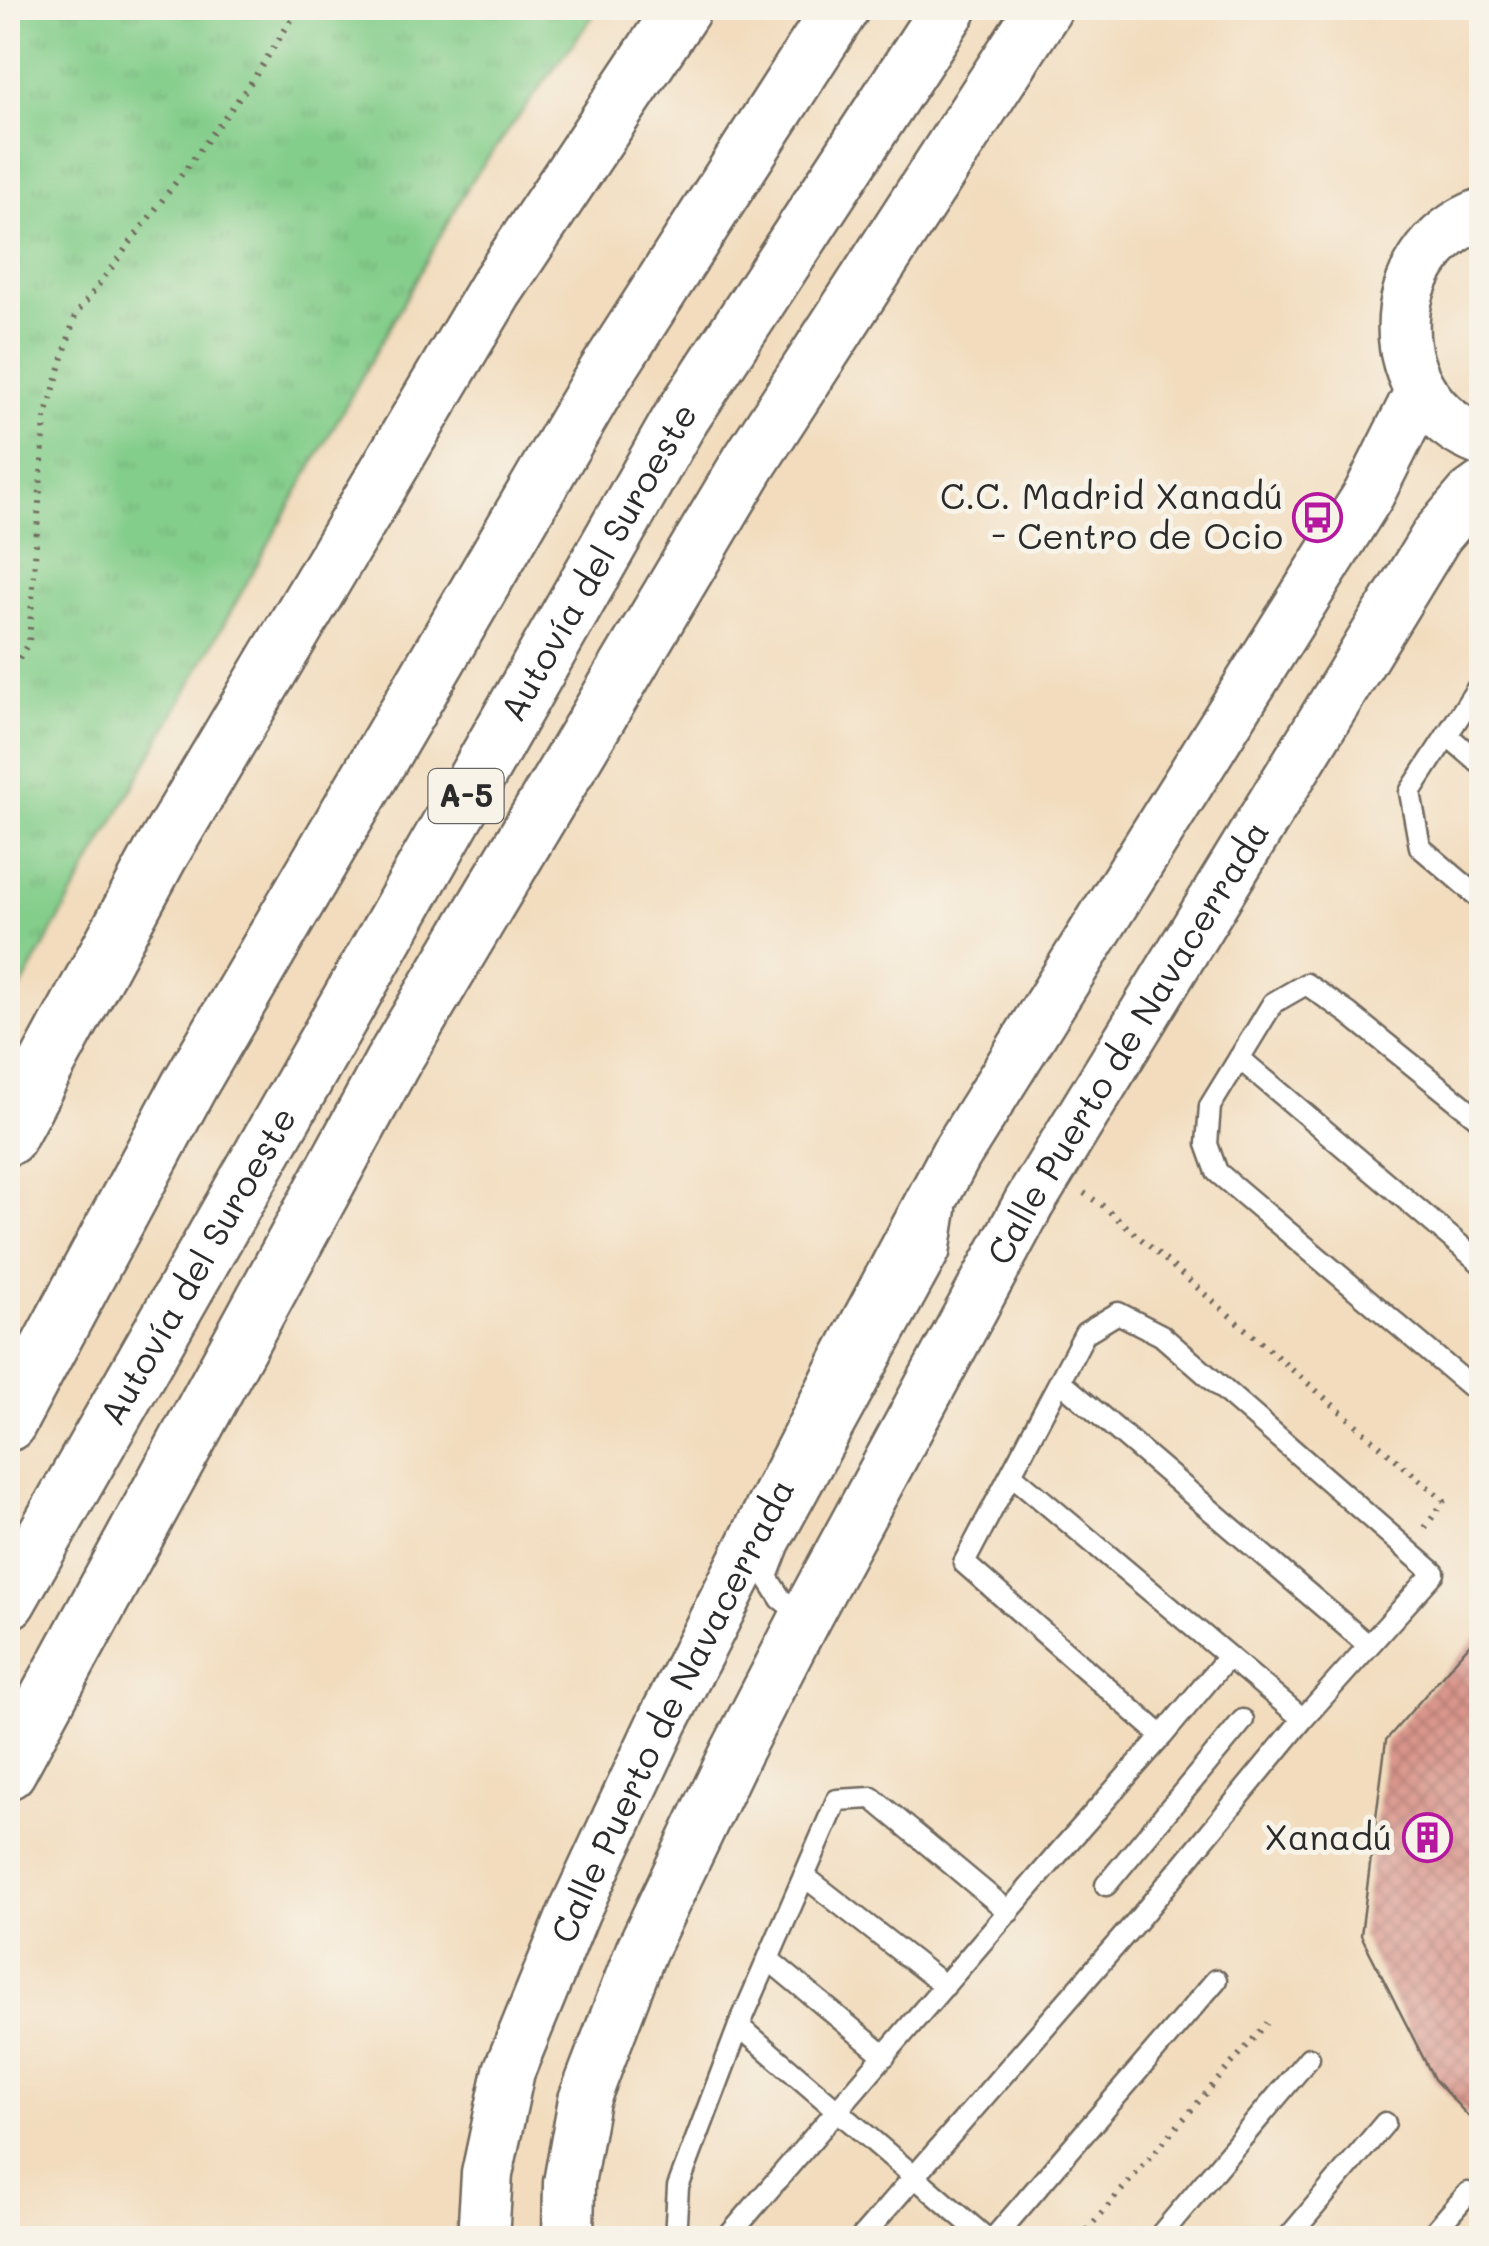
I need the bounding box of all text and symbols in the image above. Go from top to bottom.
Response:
street label: Autovía del Suroeste [488,393,706,729]
place label: C.C. Madrid Xanadú - Centro de Ocio [940,472,1283,558]
bus stop icon: C.C. Madrid Xanadú - Centro de Ocio [1292,491,1344,543]
road number: A-5 [428,769,504,823]
street label: Calle Puerto de Navacerrada [975,811,1278,1272]
street label: Autovía del Suroeste [88,1098,305,1433]
street label: Calle Puerto de Navacerrada [539,1470,803,1949]
building icon: Xanadú [1401,1812,1453,1864]
place label: Xanadú [1264,1813,1392,1859]

